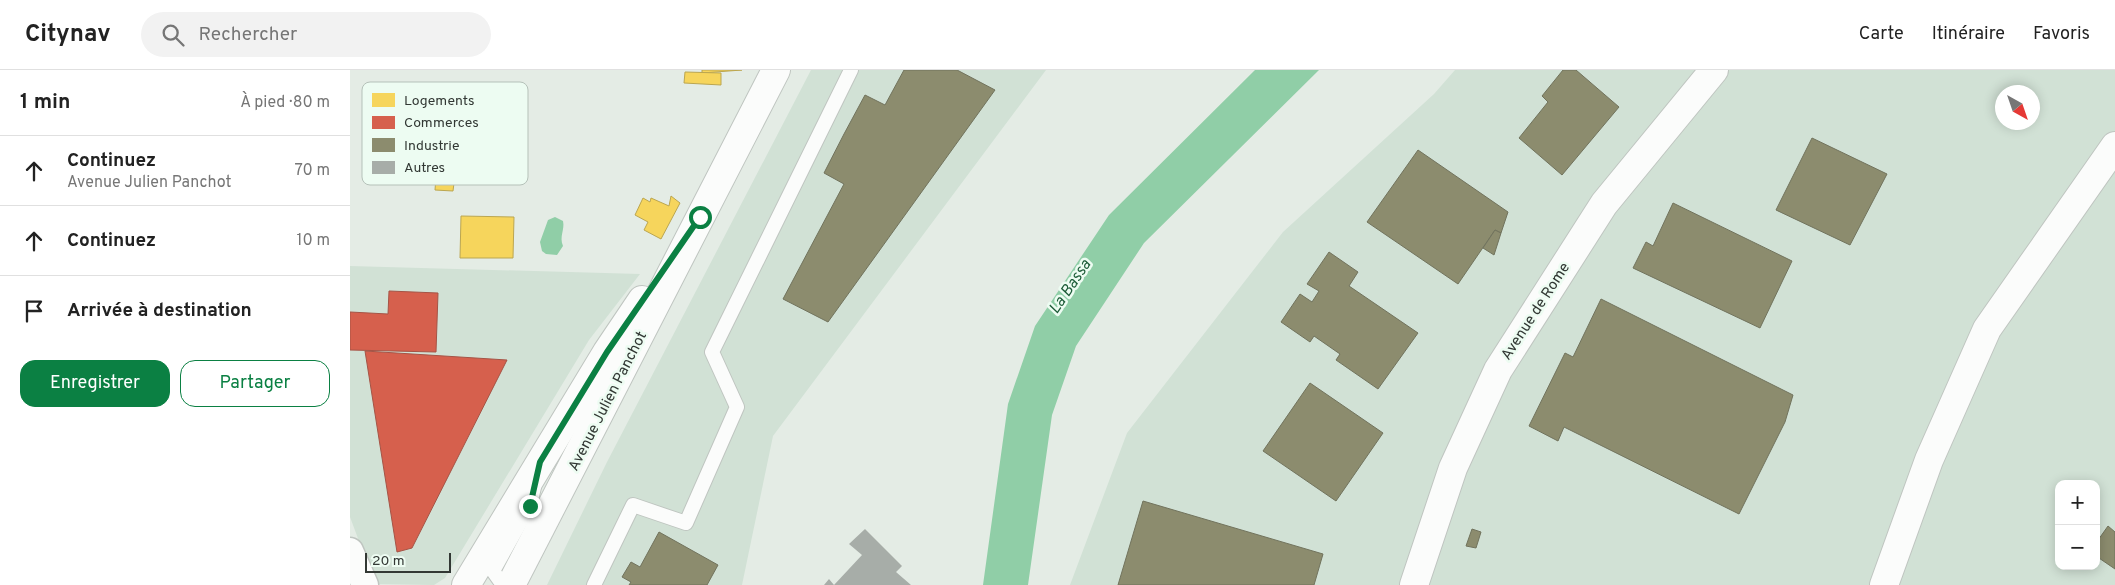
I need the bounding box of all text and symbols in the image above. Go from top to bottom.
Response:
search box [141,12,491,57]
text: Citynav [25,20,111,50]
icon: search [159,21,187,49]
text: Rechercher [199,23,297,47]
text: Carte [1859,23,1904,46]
text: Itinéraire [1932,23,2005,46]
text: Favoris [2033,23,2090,46]
legend [362,82,528,185]
north arrow [1995,85,2040,130]
text: 1 min [20,89,70,116]
text: À pied · 80 m [240,93,330,113]
text: Logements [404,93,475,110]
text: Commerces [404,115,479,132]
text: Industrie [404,138,459,155]
text: Continuez [67,149,156,173]
icon: ahead [20,157,48,185]
text: Autres [404,160,445,177]
text: 70 m [295,161,330,181]
text: Avenue Julien Panchot [67,173,231,193]
route start [689,206,712,229]
icon: ahead [20,227,48,255]
text: Continuez [67,229,156,253]
text: 10 m [296,231,330,251]
water label: La Bassa [1045,255,1097,318]
street label: Avenue de Rome [1498,259,1575,364]
icon: arrive [20,297,48,325]
text: Arrivée à destination [67,299,252,323]
street label: Avenue Julien Panchot [565,329,652,475]
button: Enregistrer [20,360,170,407]
button: Partager [180,360,330,407]
map controls [2055,480,2100,570]
button: + [2055,480,2100,525]
route end [519,495,542,518]
button: − [2055,525,2100,570]
scale bar [365,550,451,573]
text: 20 m [372,553,405,570]

